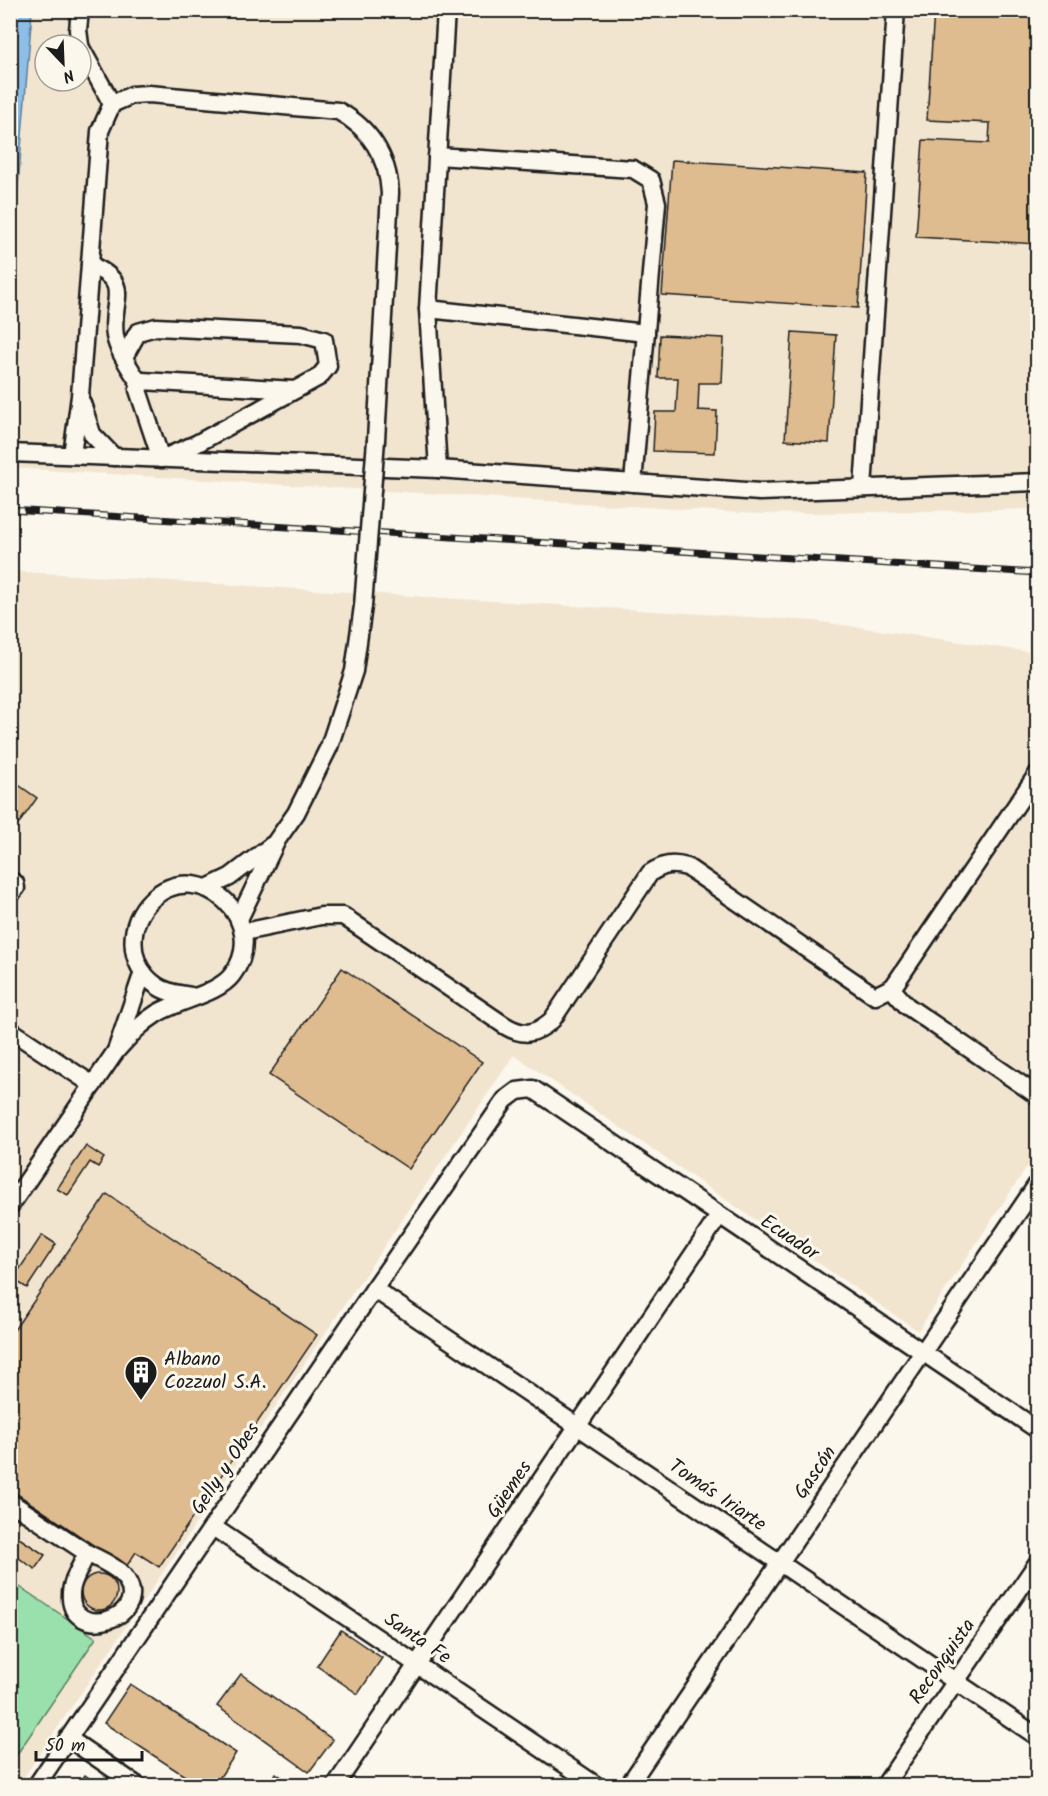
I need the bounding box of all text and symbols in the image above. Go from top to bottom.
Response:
north arrow [33,33,93,93]
text: N [59,62,78,89]
street label: Ecuador [753,1206,826,1270]
place label: Albano Cozzuol S.A. [164,1344,267,1399]
building icon: Albano Cozzuol S.A. [123,1354,159,1401]
street label: Gelly y Obes [183,1416,269,1522]
street label: Gascón [786,1440,846,1506]
street label: Tomás Iriarte [662,1451,772,1541]
street label: Güemes [479,1454,541,1526]
street label: Santa Fe [377,1605,457,1673]
street label: Reconquista [902,1612,984,1712]
scale bar [36,1724,142,1762]
text: 50 m [45,1732,85,1761]

